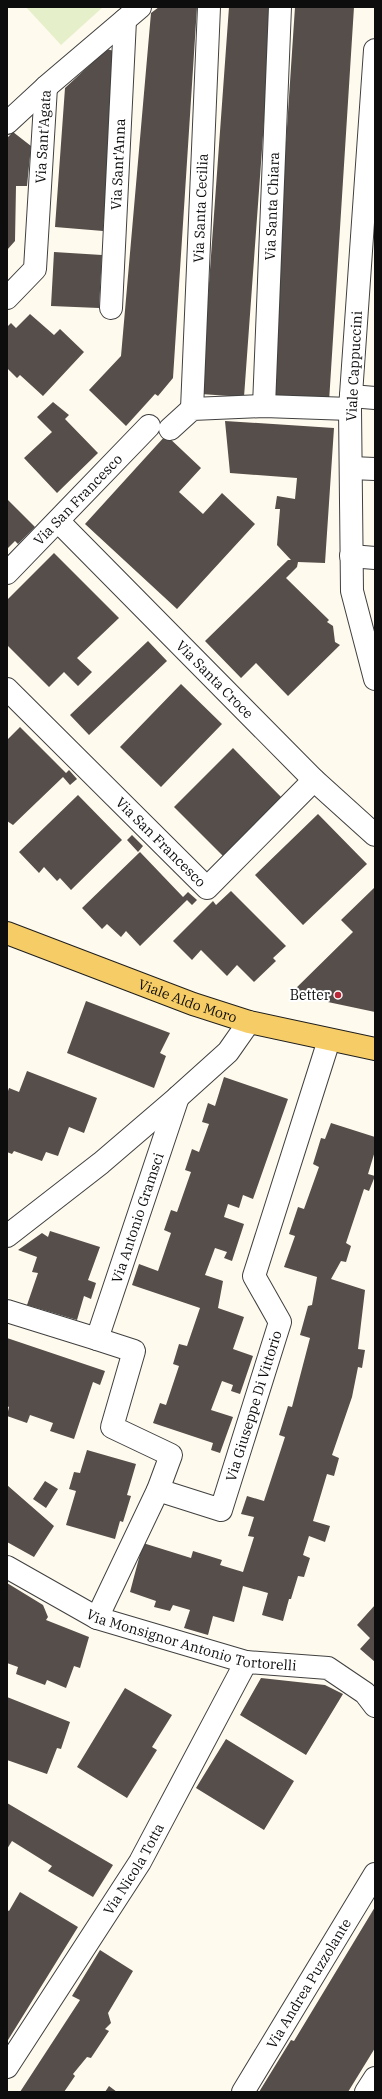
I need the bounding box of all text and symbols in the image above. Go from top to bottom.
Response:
street label: Via Sant'Agata [31,89,55,184]
street label: Via Sant'Anna [107,118,129,210]
street label: Via Santa Chiara [261,151,283,261]
street label: Via Santa Cecilia [189,153,212,263]
street label: Viale Cappuccini [342,310,366,422]
street label: Via San Francesco [30,450,126,549]
street label: Via Santa Croce [172,637,257,722]
street label: Via San Francesco [112,793,210,891]
street label: Viale Aldo Moro [136,975,239,1027]
place label: Better [290,986,331,1004]
marker: Better [333,990,343,1000]
street label: Via Antonio Gramsci [107,1150,168,1285]
street label: Via Giuseppe Di Vittorio [222,1328,286,1484]
street label: Via Monsignor Antonio Tortorelli [83,1605,297,1675]
street label: Via Nicola Totta [99,1820,168,1918]
street label: Via Andrea Puzzolante [263,1915,355,2052]

